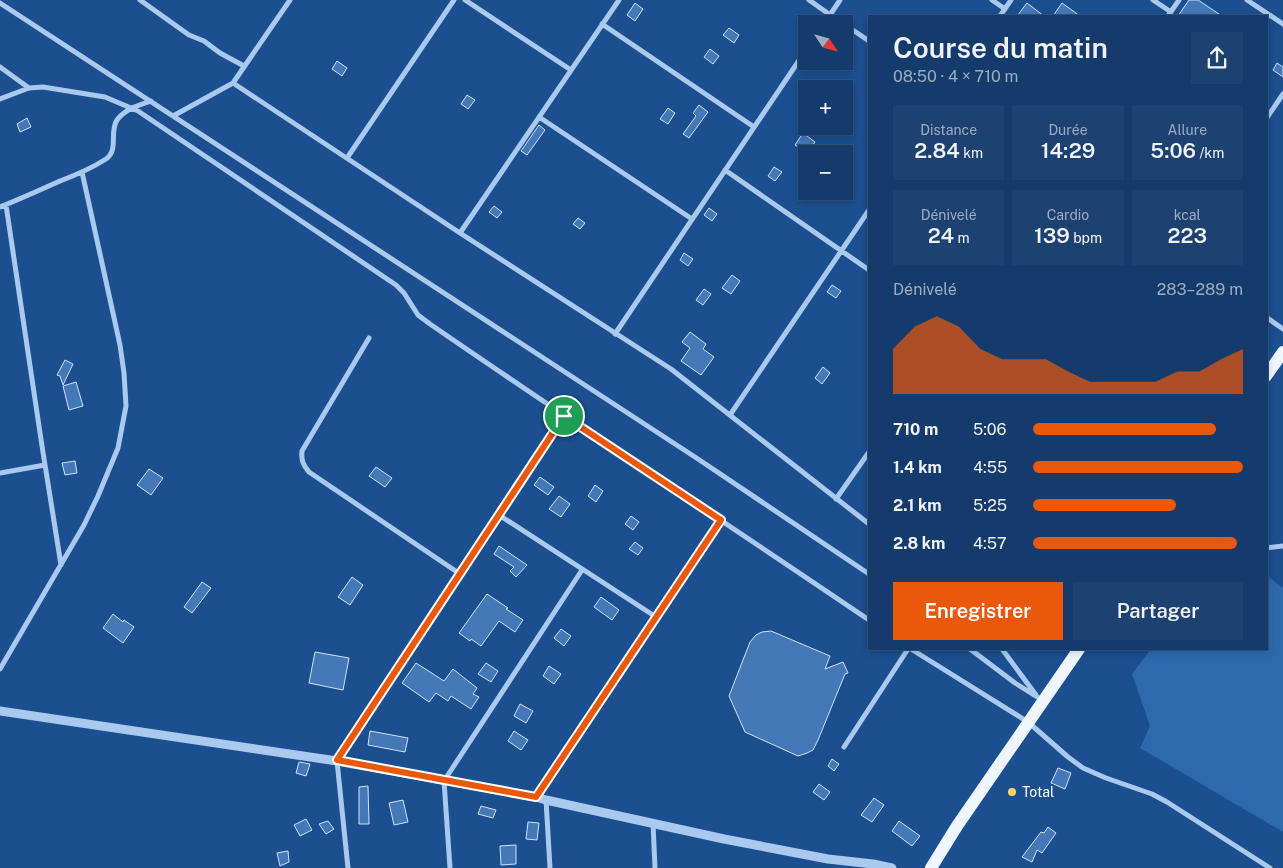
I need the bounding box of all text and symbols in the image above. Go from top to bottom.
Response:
north arrow [798,15,852,70]
map controls [798,15,853,200]
text: Course du matin [893,31,1108,64]
button: share [1191,32,1243,84]
text: 08:50 · 4 × 710 m [893,67,1018,86]
button: + [798,80,853,135]
text: Distance [920,122,977,138]
text: Durée [1048,122,1088,138]
text: Allure [1168,122,1207,138]
text: 2.84 [914,138,960,163]
text: 14:29 [1041,138,1095,163]
text: 5:06 [1150,138,1196,163]
button: − [798,145,853,200]
text: km [960,145,983,161]
text: /km [1196,145,1224,161]
text: Dénivelé [921,207,977,223]
text: Cardio [1047,207,1089,223]
text: kcal [1174,207,1201,223]
text: 24 [928,223,954,248]
text: 139 [1034,223,1070,248]
text: 223 [1168,223,1207,248]
text: m [954,230,970,246]
text: bpm [1070,230,1102,246]
text: Dénivelé [893,280,957,299]
text: 283–289 m [1157,280,1243,299]
pin [543,395,585,437]
icon: arrive [550,402,578,430]
text: 710 m [893,420,938,439]
text: 5:06 [973,420,1007,439]
text: 1.4 km [893,458,942,477]
text: 4:55 [973,458,1007,477]
text: 2.1 km [893,496,942,515]
text: 5:25 [973,496,1007,515]
text: 2.8 km [893,534,945,553]
text: 4:57 [973,534,1007,553]
button: Enregistrer [893,582,1063,640]
button: Partager [1073,582,1243,640]
place label: Total [1022,784,1054,800]
marker: Total [1006,786,1018,798]

